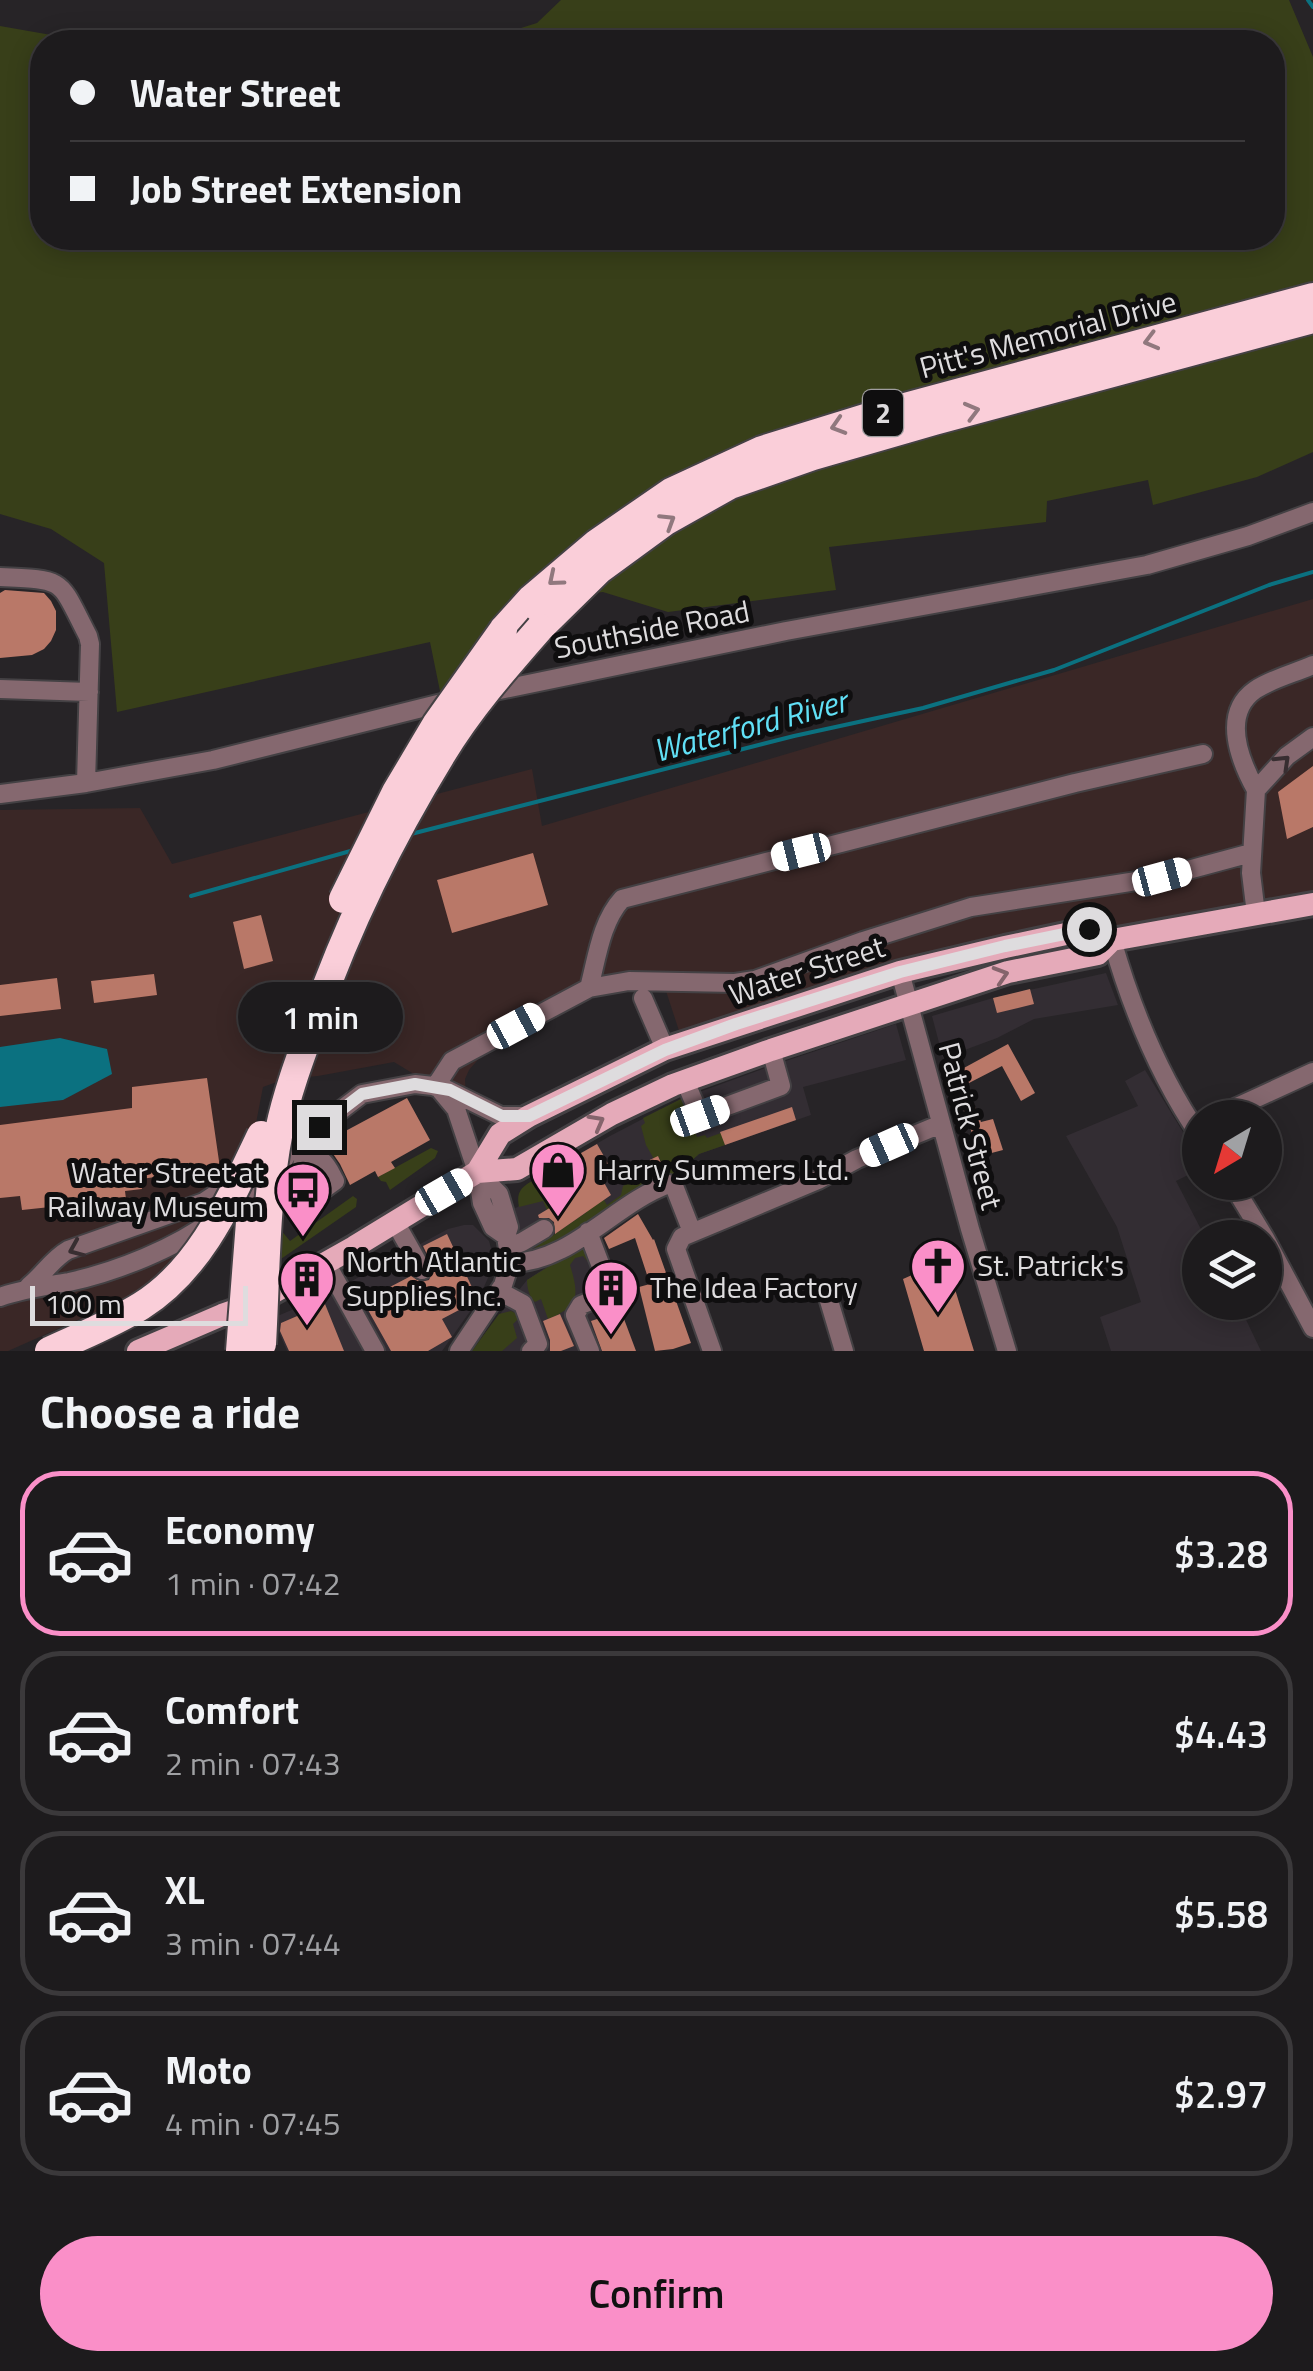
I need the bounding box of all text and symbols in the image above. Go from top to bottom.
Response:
text: Water Street [130,64,341,122]
text: Job Street Extension [130,160,462,218]
street label: Pitt's Memorial Drive [914,278,1181,390]
one-way arrow [1143,329,1160,350]
road number: 2 [863,390,903,436]
one-way arrow [963,402,980,423]
one-way arrow [830,414,847,435]
one-way arrow [657,514,675,533]
one-way arrow [548,567,566,585]
street label: Southside Road [550,588,753,670]
water label: Waterford River [648,675,856,774]
one-way arrow [1271,756,1289,774]
car [768,830,834,874]
car [1129,855,1195,899]
route start [1067,907,1112,952]
street label: Water Street [723,923,891,1017]
one-way arrow [992,966,1009,987]
callout: 1 min [236,982,402,1052]
text: 1 min [282,993,359,1041]
car [482,999,550,1053]
street label: Patrick Street [927,1037,1016,1215]
car [667,1092,733,1140]
north arrow [1182,1100,1282,1200]
map controls [1182,1100,1282,1320]
route end [297,1105,342,1150]
one-way arrow [586,1115,604,1135]
car [855,1119,923,1171]
shop icon: Harry Summers Ltd. [528,1140,588,1219]
place label: Harry Summers Ltd. [597,1146,849,1192]
place label: Water Street at Railway Museum [47,1149,264,1229]
bus stop icon: Water Street at Railway Museum [273,1160,333,1239]
car [411,1164,477,1220]
button: layers [1182,1220,1282,1320]
church icon: St. Patrick's [908,1236,968,1315]
one-way arrow [68,1237,86,1257]
place label: North Atlantic Supplies Inc. [346,1238,522,1318]
place label: St. Patrick's [977,1242,1124,1288]
building icon: North Atlantic Supplies Inc. [277,1249,337,1328]
building icon: The Idea Factory [581,1258,641,1337]
place label: The Idea Factory [650,1264,858,1310]
scale bar [30,1281,248,1326]
text: 100 m [45,1282,122,1325]
text: Choose a ride [40,1377,300,1445]
text: Economy [165,1501,315,1559]
icon: car [45,1509,135,1599]
text: $3.28 [1174,1525,1268,1583]
text: 1 min · 07:42 [165,1559,341,1607]
text: Comfort [165,1681,299,1739]
icon: car [45,1689,135,1779]
text: $4.43 [1174,1705,1268,1763]
text: 2 min · 07:43 [165,1739,341,1787]
text: XL [165,1861,205,1919]
icon: car [45,1869,135,1959]
text: $5.58 [1174,1885,1268,1943]
text: 3 min · 07:44 [165,1919,341,1967]
text: Moto [165,2041,252,2099]
icon: car [45,2049,135,2139]
text: $2.97 [1174,2065,1268,2123]
text: 4 min · 07:45 [165,2099,341,2147]
button: Confirm [40,2236,1273,2351]

